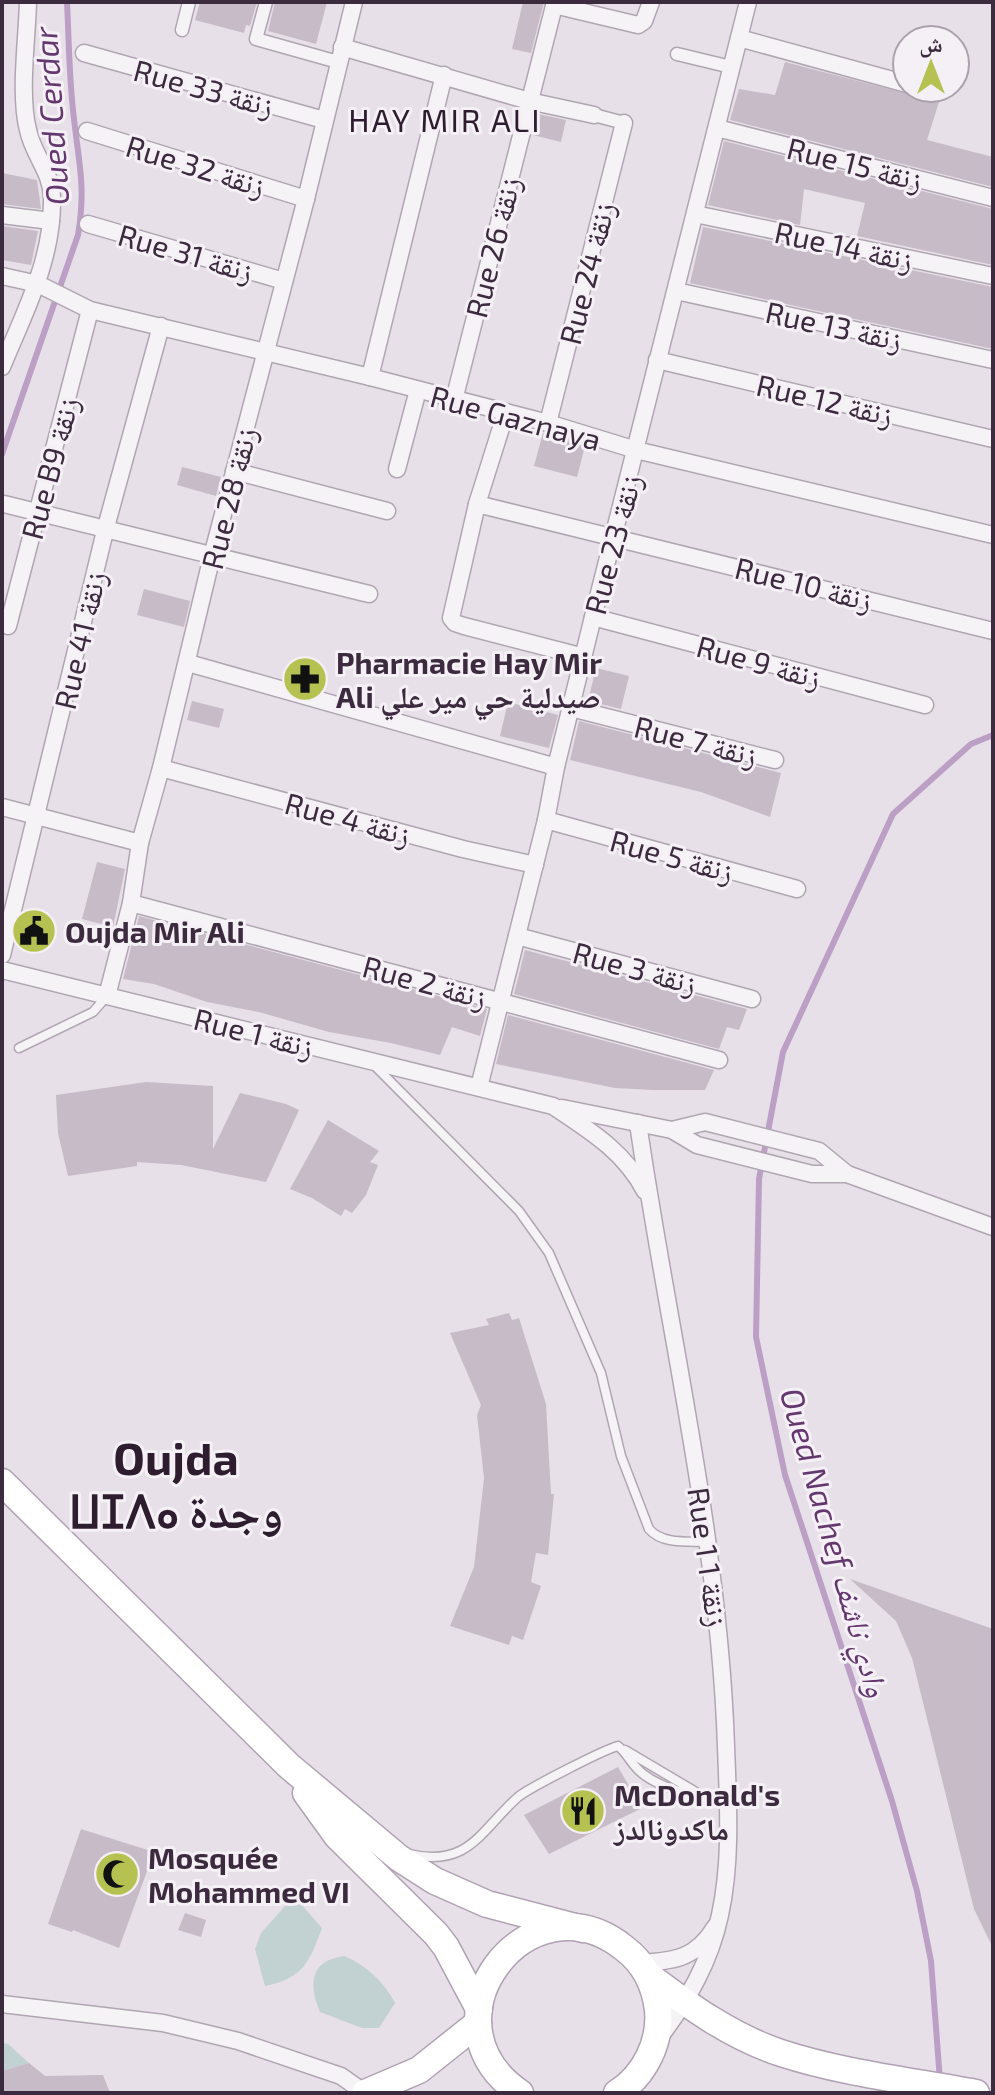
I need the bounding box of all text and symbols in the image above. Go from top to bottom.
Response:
water label: Oued Cerdar [25,24,75,207]
north arrow [891,24,971,104]
text: ش [919,30,943,58]
street label: Rue 33 زنقة [130,51,278,123]
district label: HAY MIR ALI [348,100,542,138]
street label: Rue 32 زنقة [122,127,270,203]
street label: Rue 15 زنقة [784,129,926,197]
street label: Rue 26 زنقة [457,173,527,321]
street label: Rue 24 زنقة [551,198,621,348]
street label: Rue 14 زنقة [772,213,916,277]
street label: Rue 31 زنقة [114,216,258,288]
street label: Rue 13 زنقة [762,293,906,357]
street label: Rue 12 زنقة [753,366,897,432]
street label: Rue Gaznaya [427,377,605,457]
street label: Rue B9 زنقة [13,393,85,543]
street label: Rue 28 زنقة [193,423,263,573]
street label: Rue 23 زنقة [576,470,648,618]
street label: Rue 10 زنقة [732,549,876,617]
street label: Rue 41 زنقة [46,567,112,713]
street label: Rue 9 زنقة [693,627,825,695]
place label: Pharmacie Hay Mir Ali صيدلية حي مير علي [336,644,602,721]
pharmacy icon: Pharmacie Hay Mir Ali صيدلية حي مير علي [281,655,329,703]
street label: Rue 7 زنقة [631,707,761,773]
street label: Rue 4 زنقة [281,784,415,852]
street label: Rue 5 زنقة [606,821,738,889]
public building icon: Oujda Mir Ali [10,907,58,955]
place label: Oujda Mir Ali [65,913,245,949]
street label: Rue 3 زنقة [569,933,701,1001]
street label: Rue 2 زنقة [359,947,491,1015]
street label: Rue زنقة 1 [190,1000,318,1064]
water label: Oued Nachef وادي ناشف [766,1383,898,1703]
district label: Oujda ⵡⵊⴷⴰ وجدة [69,1429,283,1537]
street label: Rue 1 زنقة 1 [681,1485,737,1629]
place label: McDonald's ماكدونالدز [612,1776,780,1846]
restaurant icon: McDonald's ماكدونالدز [559,1787,607,1835]
place label: Mosquée Mohammed VI [148,1839,350,1909]
mosque icon: Mosquée Mohammed VI [93,1850,141,1898]

